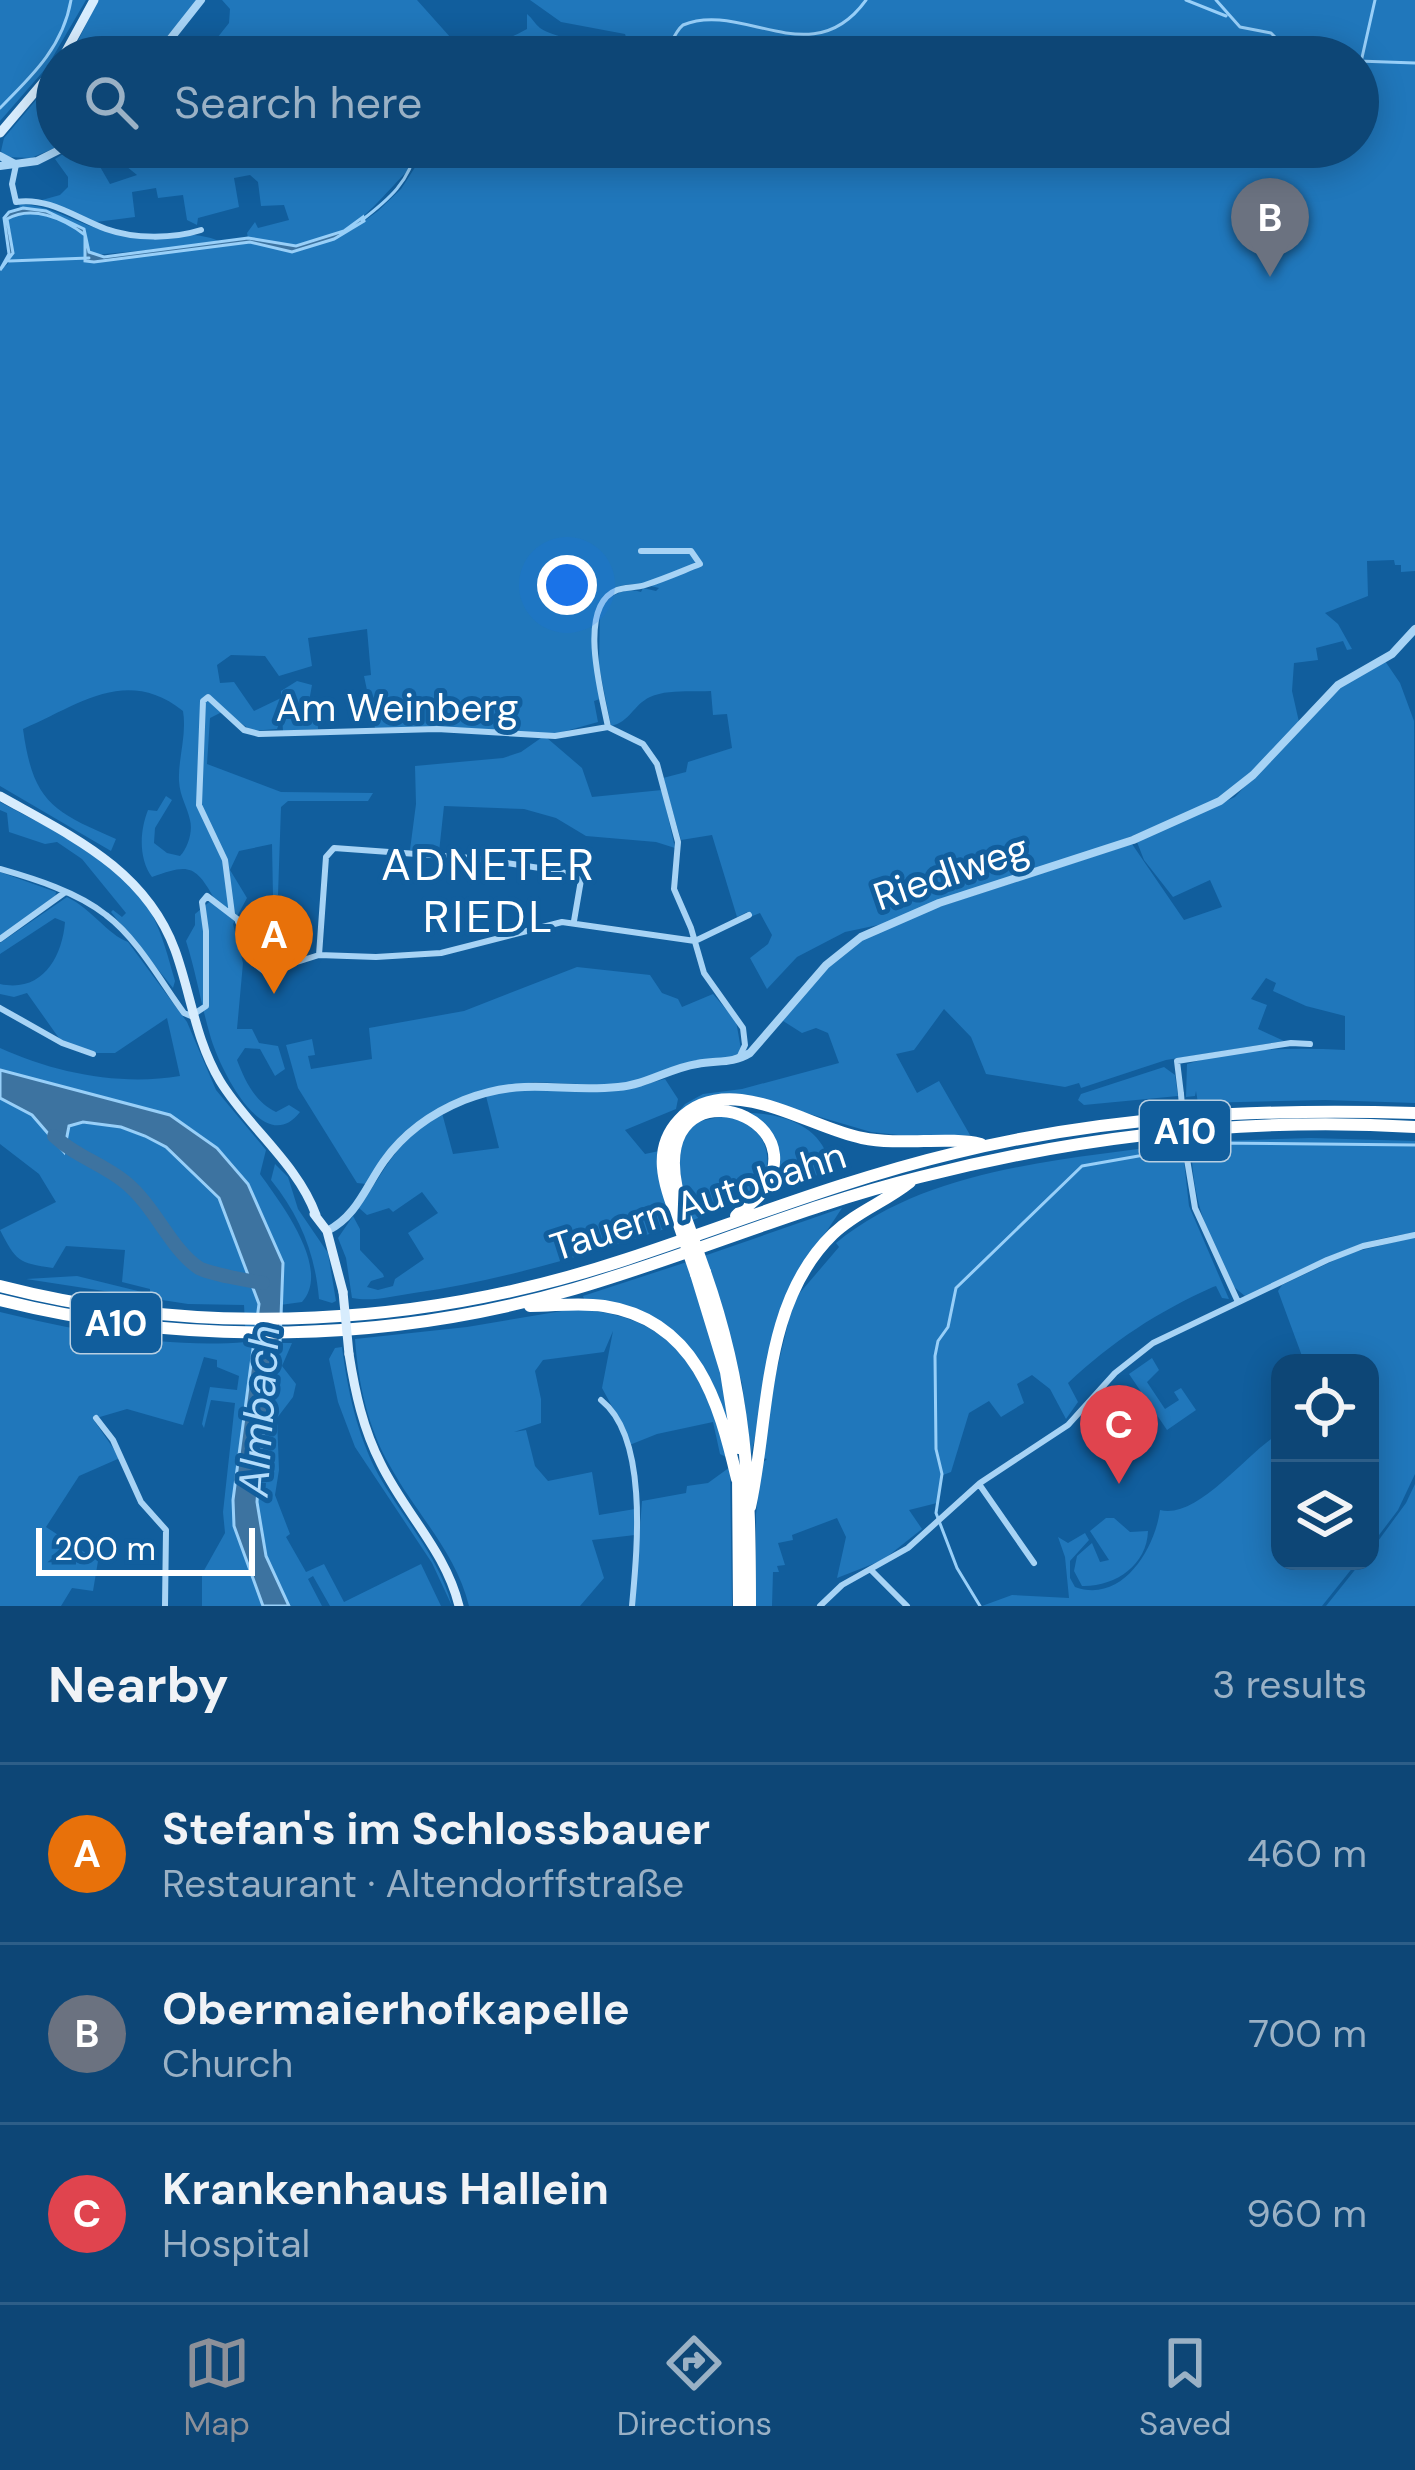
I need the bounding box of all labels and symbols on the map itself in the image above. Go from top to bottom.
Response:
pin: B [1231,178,1309,277]
your location [537,555,597,615]
street label: Am Weinberg [276,682,518,733]
street label: Riedlweg [867,822,1035,922]
district label: ADNETER RIEDL [381,835,597,946]
pin: A [235,895,313,994]
road number: A10 [1140,1101,1230,1161]
street label: Tauern Autobahn [544,1129,852,1273]
road number: A10 [71,1293,161,1353]
water label: Almbach [225,1323,292,1500]
pin: C [1080,1385,1158,1484]
scale bar [36,1522,255,1575]

